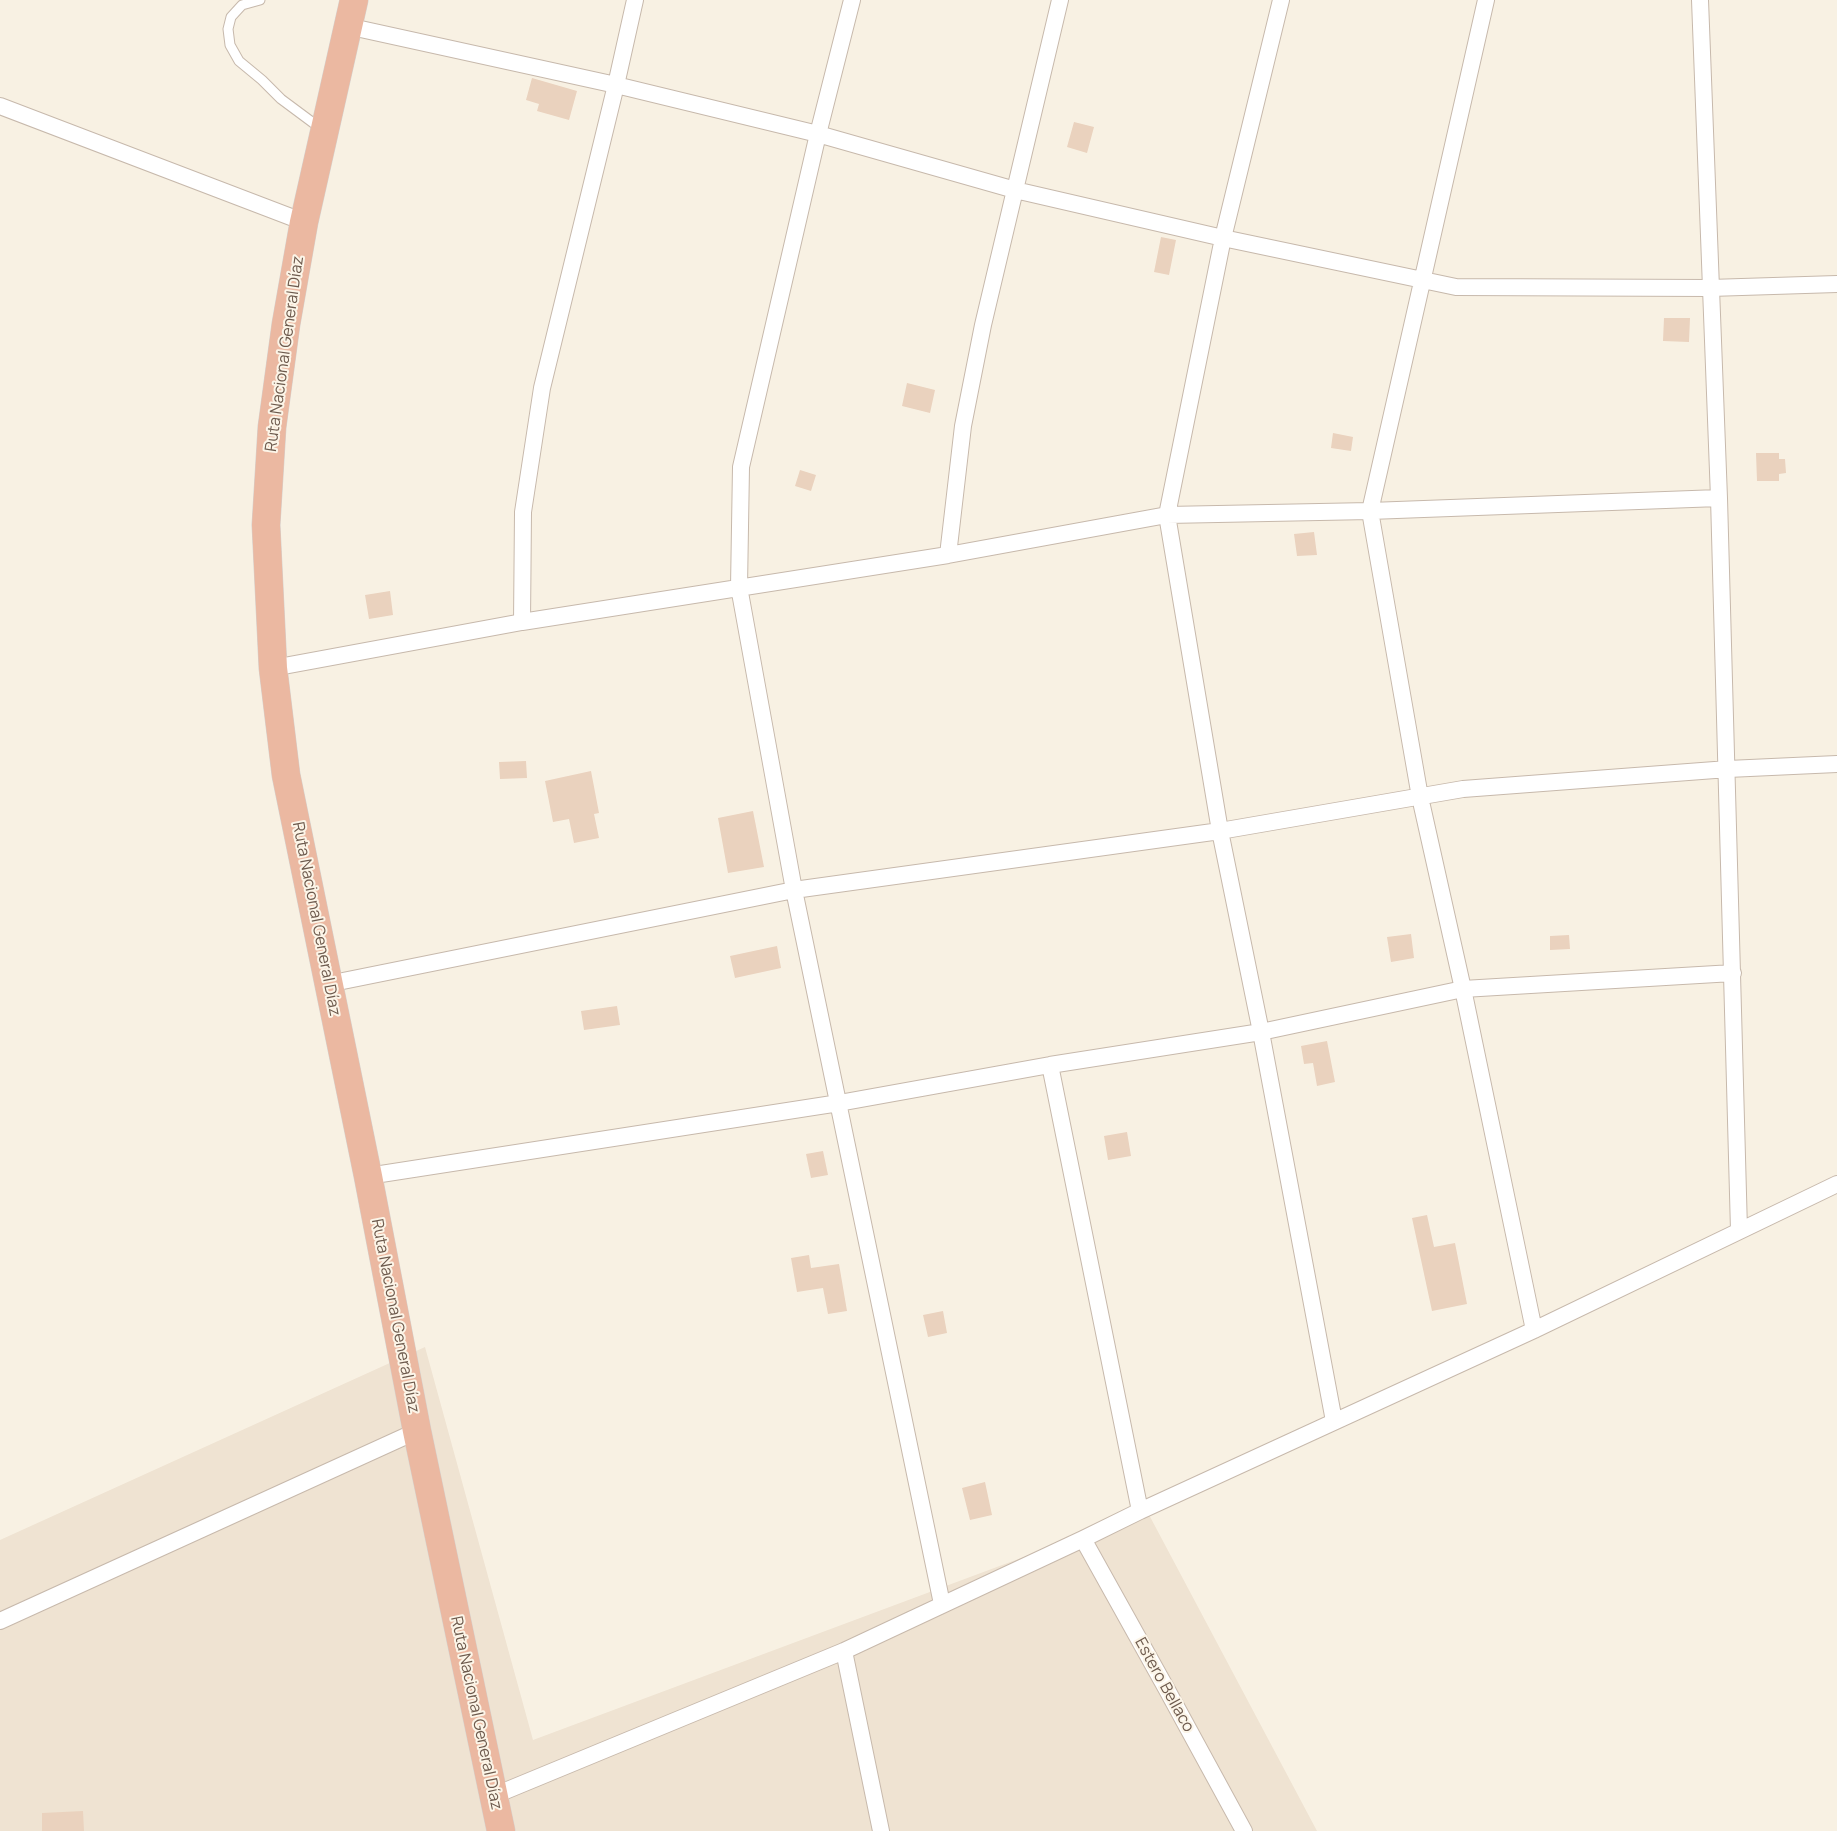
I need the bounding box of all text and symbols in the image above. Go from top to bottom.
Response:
street label: Ruta Nacional General Díaz [262,255,308,453]
street label: Ruta Nacional General Díaz [288,820,344,1018]
street label: Ruta Nacional General Díaz [367,1217,423,1415]
street label: Ruta Nacional General Díaz [446,1614,506,1812]
street label: Estero Bellaco [1130,1635,1198,1735]

